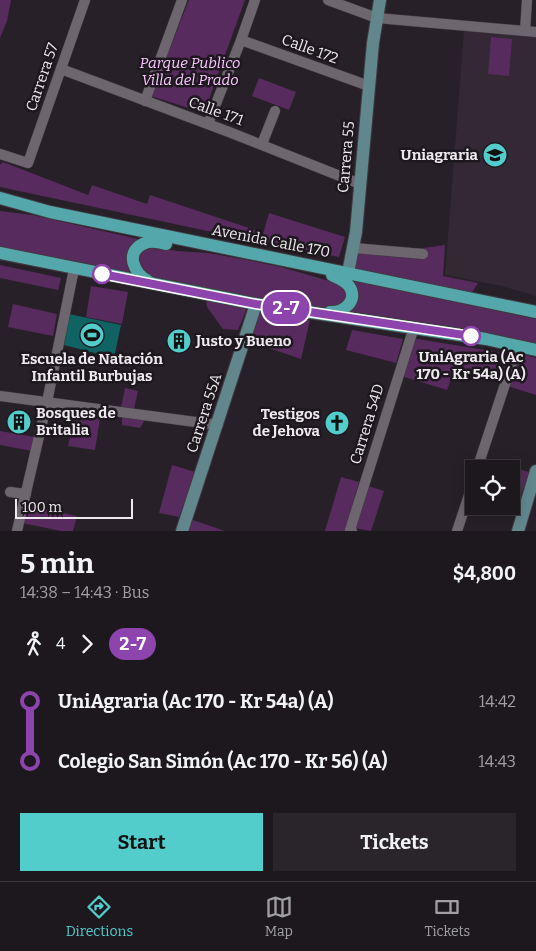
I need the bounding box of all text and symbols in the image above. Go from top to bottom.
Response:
street label: Calle 172 [279,30,341,68]
street label: Carrera 57 [22,40,62,114]
park label: Parque Publico Villa del Prado [140,54,240,89]
street label: Calle 171 [186,93,246,129]
street label: Carrera 55 [334,120,358,194]
school or university icon: Uniagraria [482,142,508,168]
place label: Uniagraria [401,146,479,164]
street label: Avenida Calle 170 [210,221,332,261]
unlabelled marker [92,264,112,284]
line badge: 2-7 [257,292,315,324]
text: 2-7 [273,297,299,319]
sports icon: Escuela de Natación Infantil Burbujas [79,322,105,348]
marker: UniAgraria (Ac 170 - Kr 54a) (A) [461,326,481,346]
building icon: Justo y Bueno [166,328,192,354]
place label: Justo y Bueno [195,332,292,350]
place label: UniAgraria (Ac 170 - Kr 54a) (A) [416,348,526,383]
place label: Escuela de Natación Infantil Burbujas [21,350,163,385]
street label: Carrera 55A [183,371,225,455]
street label: Carrera 54D [346,381,388,467]
place label: Bosques de Britalia [36,404,116,439]
place label: Testigos de Jehova [253,405,321,440]
building icon: Bosques de Britalia [6,409,32,435]
church icon: Testigos de Jehova [324,410,350,436]
map controls [465,460,520,515]
button: locate [465,460,520,515]
scale bar [15,496,132,519]
text: 100 m [22,499,62,516]
text: 5 min [20,547,94,580]
text: $4,800 [453,562,516,585]
text: 14:38 – 14:43 · Bus [20,583,149,602]
icon: walk [20,630,48,658]
icon: forward [73,630,101,658]
text: 2-7 [119,633,146,655]
text: 4 [56,634,65,653]
text: UniAgraria (Ac 170 - Kr 54a) (A) [58,690,333,713]
text: 14:42 [479,692,516,711]
text: Colegio San Simón (Ac 170 - Kr 56) (A) [58,750,388,773]
text: 14:43 [478,752,516,771]
button: Start [20,813,263,871]
button: Tickets [273,813,516,871]
tab: Directions [66,893,133,940]
tab: Map [265,893,293,940]
tab: Tickets [425,893,470,940]

